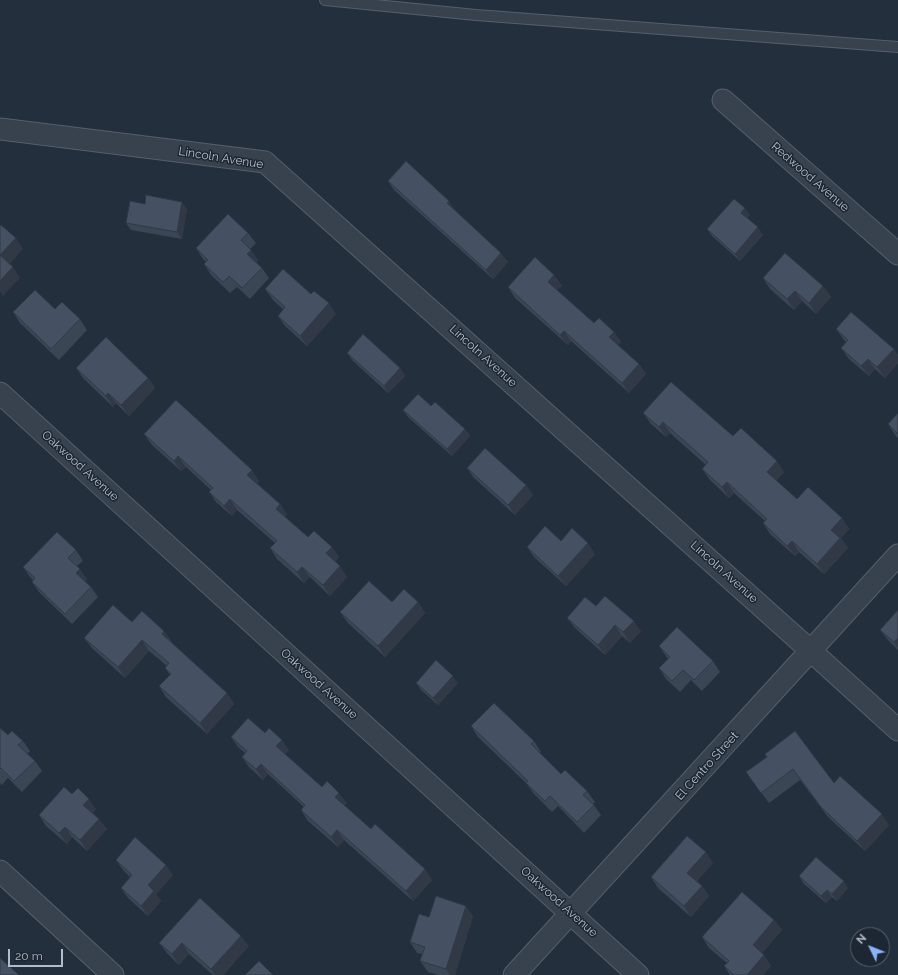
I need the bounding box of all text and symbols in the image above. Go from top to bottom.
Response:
street label: Redwood Avenue [768,139,852,215]
street label: Lincoln Avenue [178,144,264,172]
street label: Lincoln Avenue [446,322,520,390]
street label: Oakwood Avenue [39,428,121,504]
street label: Lincoln Avenue [687,538,761,606]
street label: Oakwood Avenue [278,646,360,722]
street label: El Centro Street [672,729,742,803]
street label: Oakwood Avenue [518,864,600,940]
north arrow [850,927,890,967]
text: N [854,932,869,947]
scale bar [10,941,65,967]
text: 20 m [15,949,43,963]

